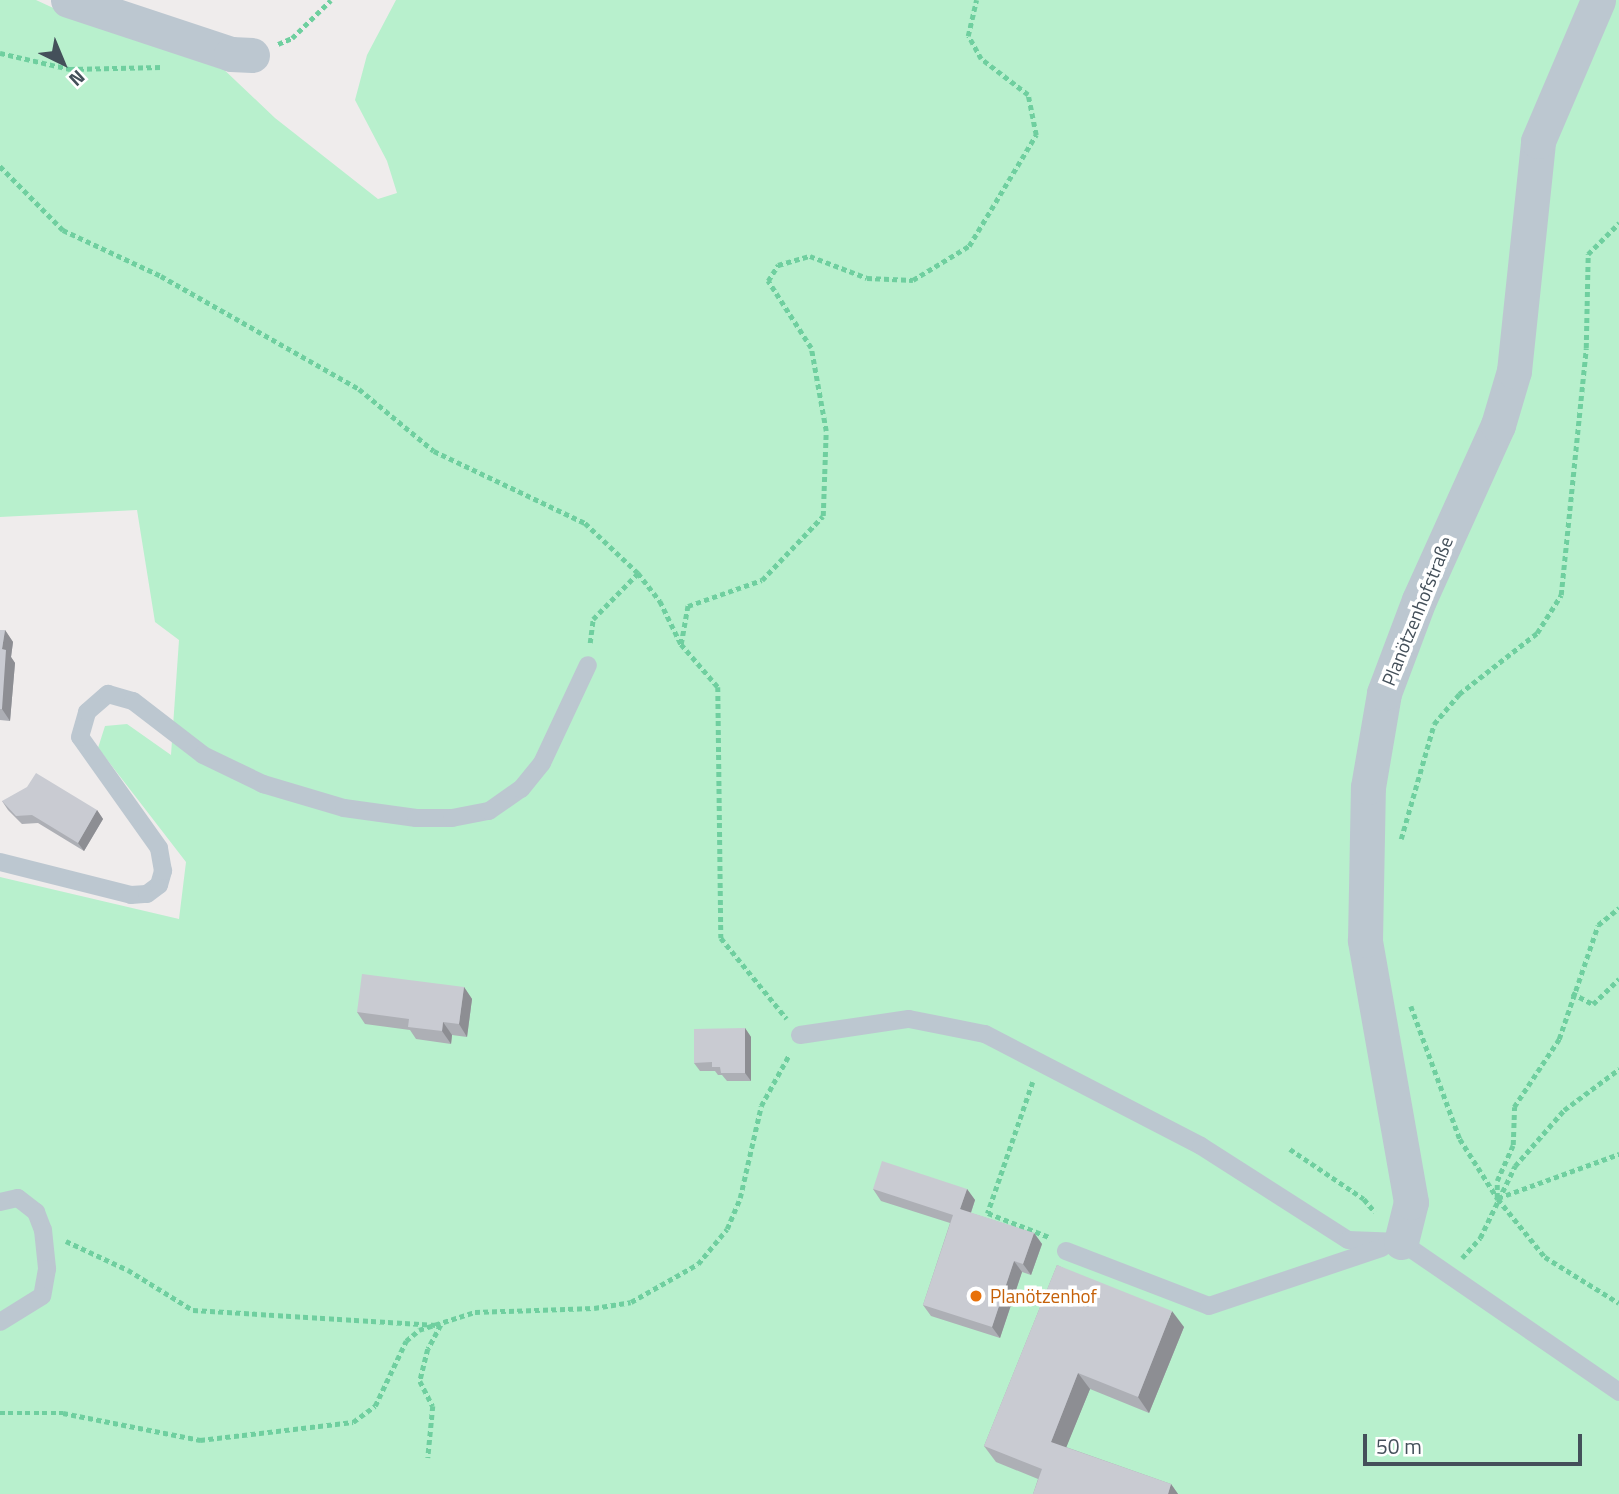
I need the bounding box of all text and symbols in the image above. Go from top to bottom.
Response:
north arrow [28,28,98,98]
text: N [63,64,92,94]
street label: Planötzenhofstraße [1377,533,1457,689]
place label: Planötzenhof [990,1285,1097,1307]
marker: Planötzenhof [968,1288,984,1304]
scale bar [1367,1420,1586,1464]
text: 50 m [1376,1430,1422,1462]

